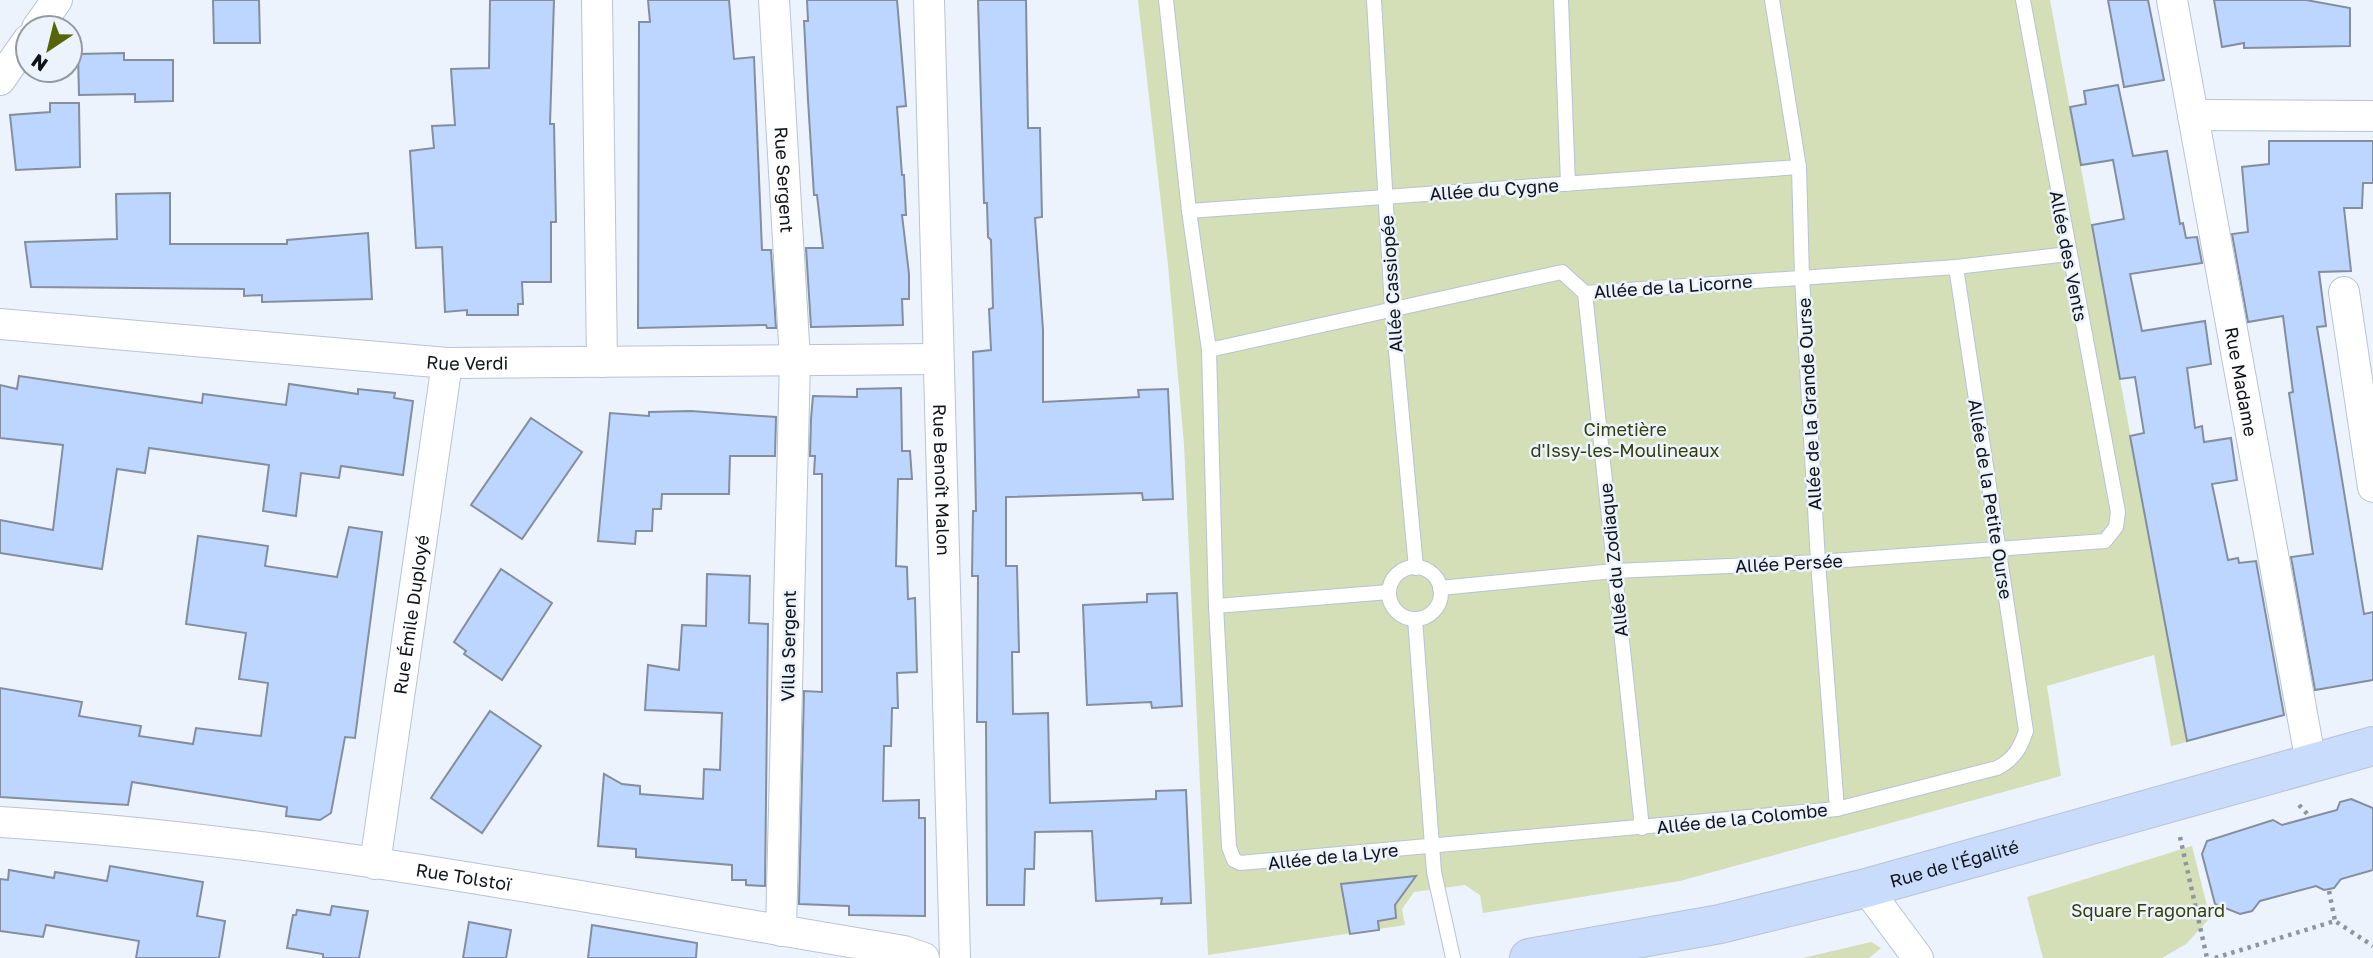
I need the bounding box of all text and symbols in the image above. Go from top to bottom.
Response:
north arrow [14,14,84,84]
text: N [26,50,51,77]
street label: Rue Sergent [770,126,799,233]
street label: Allée du Cygne [1429,174,1559,204]
street label: Allée des Vents [2046,189,2092,323]
street label: Allée Cassiopée [1375,215,1407,353]
street label: Allée de la Licorne [1593,269,1753,303]
street label: Allée de la Grande Ourse [1792,297,1826,511]
street label: Rue Madame [2221,325,2262,438]
street label: Rue Verdi [425,350,508,374]
street label: Allée de la Petite Ourse [1964,397,2018,601]
street label: Rue Benoît Malon [929,404,955,556]
park label: Cimetière d'Issy-les-Moulineaux [1531,418,1720,461]
street label: Allée du Zodiaque [1594,482,1632,638]
street label: Rue Émile Duployé [389,533,433,696]
street label: Allée Persée [1735,549,1843,577]
street label: Villa Sergent [776,590,800,702]
street label: Allée de la Colombe [1655,798,1829,838]
street label: Rue de l'Égalité [1887,835,2021,892]
street label: Allée de la Lyre [1267,838,1399,874]
street label: Rue Tolstoï [414,858,514,895]
park label: Square Fragonard [2071,899,2225,921]

